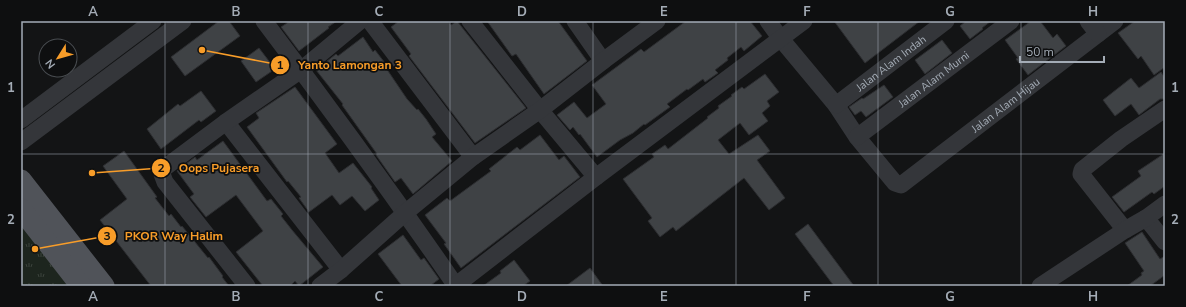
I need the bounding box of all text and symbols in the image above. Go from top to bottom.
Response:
text: A [88,3,98,21]
text: B [232,3,241,21]
text: C [375,3,384,21]
text: D [517,3,527,21]
text: E [660,3,668,21]
text: F [803,3,811,21]
text: G [945,3,955,21]
text: H [1088,3,1098,21]
street label: Jalan Alam Indah [852,32,929,96]
north arrow [38,38,78,78]
scale bar [1020,38,1104,64]
text: 50 m [1026,44,1054,60]
street label: Jalan Alam Murni [895,48,973,112]
callout: Yanto Lamongan 3 [270,53,410,77]
text: N [42,56,59,72]
text: 1 [276,57,284,73]
text: Yanto Lamongan 3 [297,57,402,73]
street label: Jalan Alam Hijau [968,74,1043,137]
text: 1 [7,79,15,97]
text: 1 [1171,79,1179,97]
callout: Oops Pujasera [151,156,268,180]
text: 2 [157,160,165,176]
text: Oops Pujasera [179,160,259,176]
text: 2 [7,211,15,229]
text: 2 [1171,211,1179,229]
callout: PKOR Way Halim [97,224,231,248]
text: 3 [103,228,111,244]
text: PKOR Way Halim [125,228,223,244]
text: A [88,288,98,306]
text: B [232,288,241,306]
text: C [375,288,384,306]
text: D [517,288,527,306]
text: E [660,288,668,306]
text: F [803,288,811,306]
text: G [945,288,955,306]
text: H [1088,288,1098,306]

